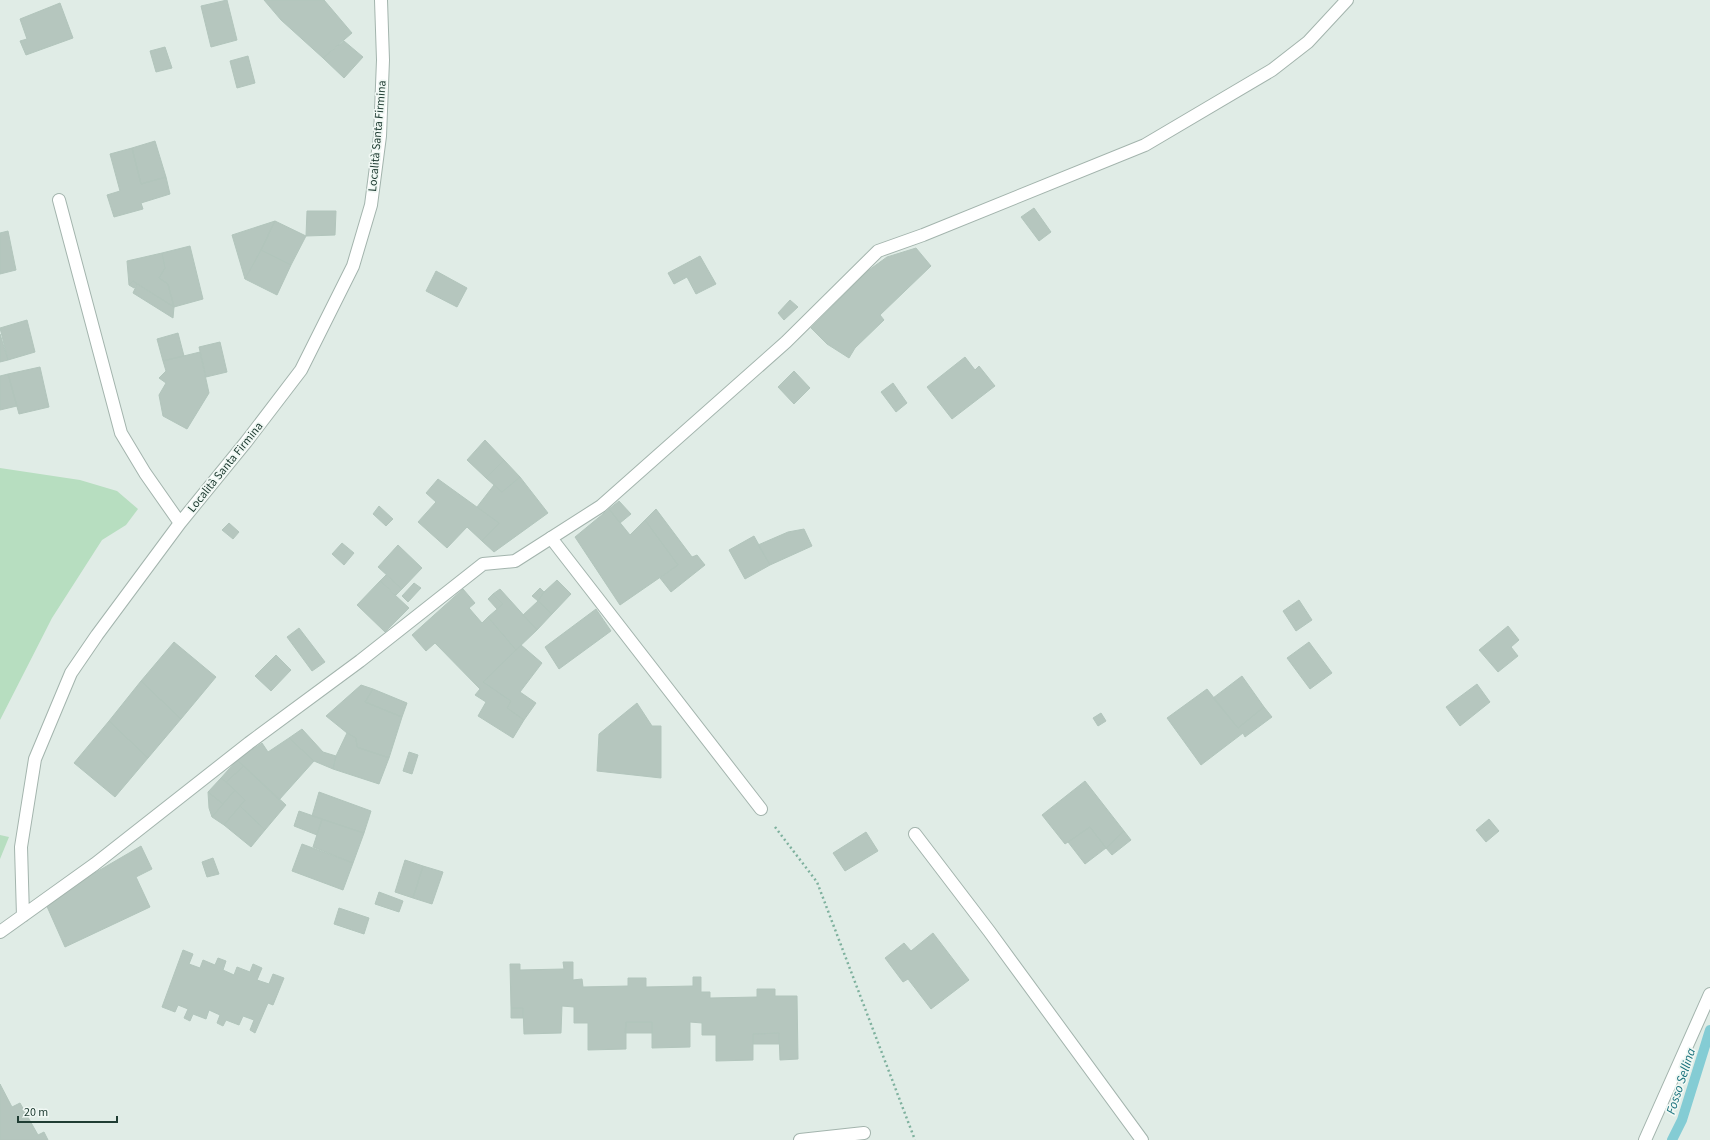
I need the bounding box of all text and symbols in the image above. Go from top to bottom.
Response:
street label: Località Santa Firmina [364,80,391,192]
street label: Località Santa Firmina [184,419,267,516]
water label: Fosso Sellina [1662,1046,1700,1117]
scale bar [18,1098,117,1124]
text: 20 m [24,1104,48,1121]

